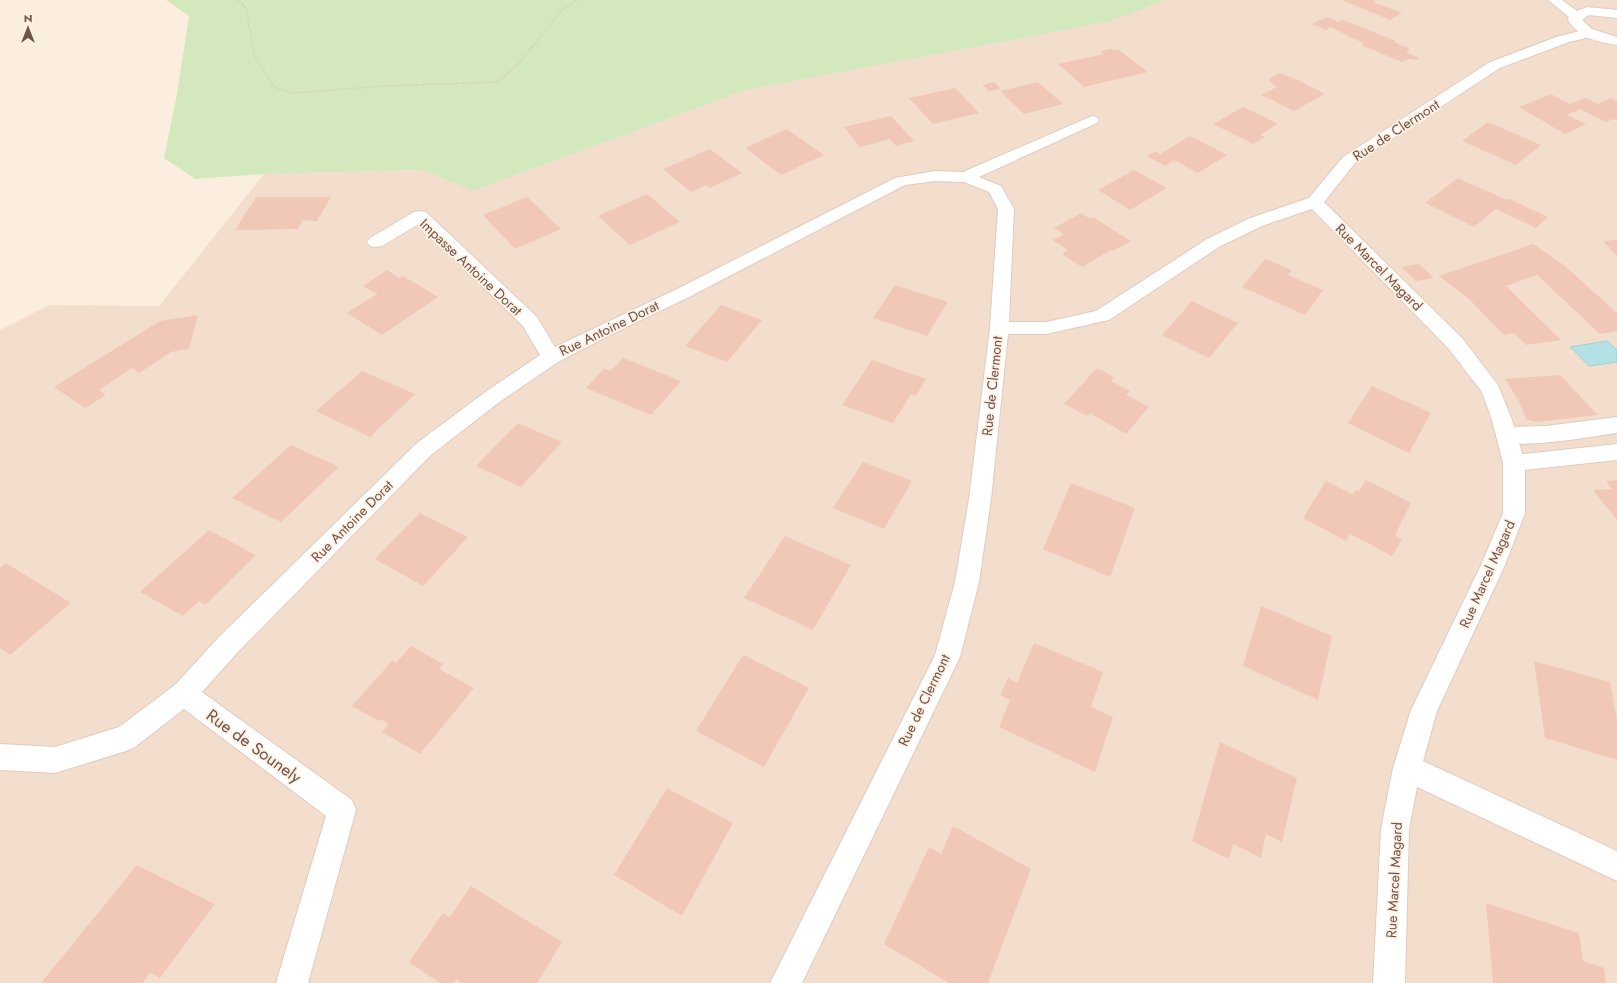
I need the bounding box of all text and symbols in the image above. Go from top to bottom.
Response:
north arrow [8,8,48,48]
text: N [24,10,32,26]
street label: Rue de Clermont [1349,94,1444,166]
street label: Impasse Antoine Dorat [415,214,527,320]
street label: Rue Marcel Magard [1331,219,1427,315]
street label: Rue Antoine Dorat [556,295,663,361]
street label: Rue de Clermont [977,335,1007,437]
street label: Rue Antoine Dorat [307,475,398,566]
street label: Rue Marcel Magard [1454,517,1520,631]
street label: Rue de Clermont [893,650,955,749]
street label: Rue de Sounely [201,703,307,789]
street label: Rue Marcel Magard [1381,821,1407,939]

